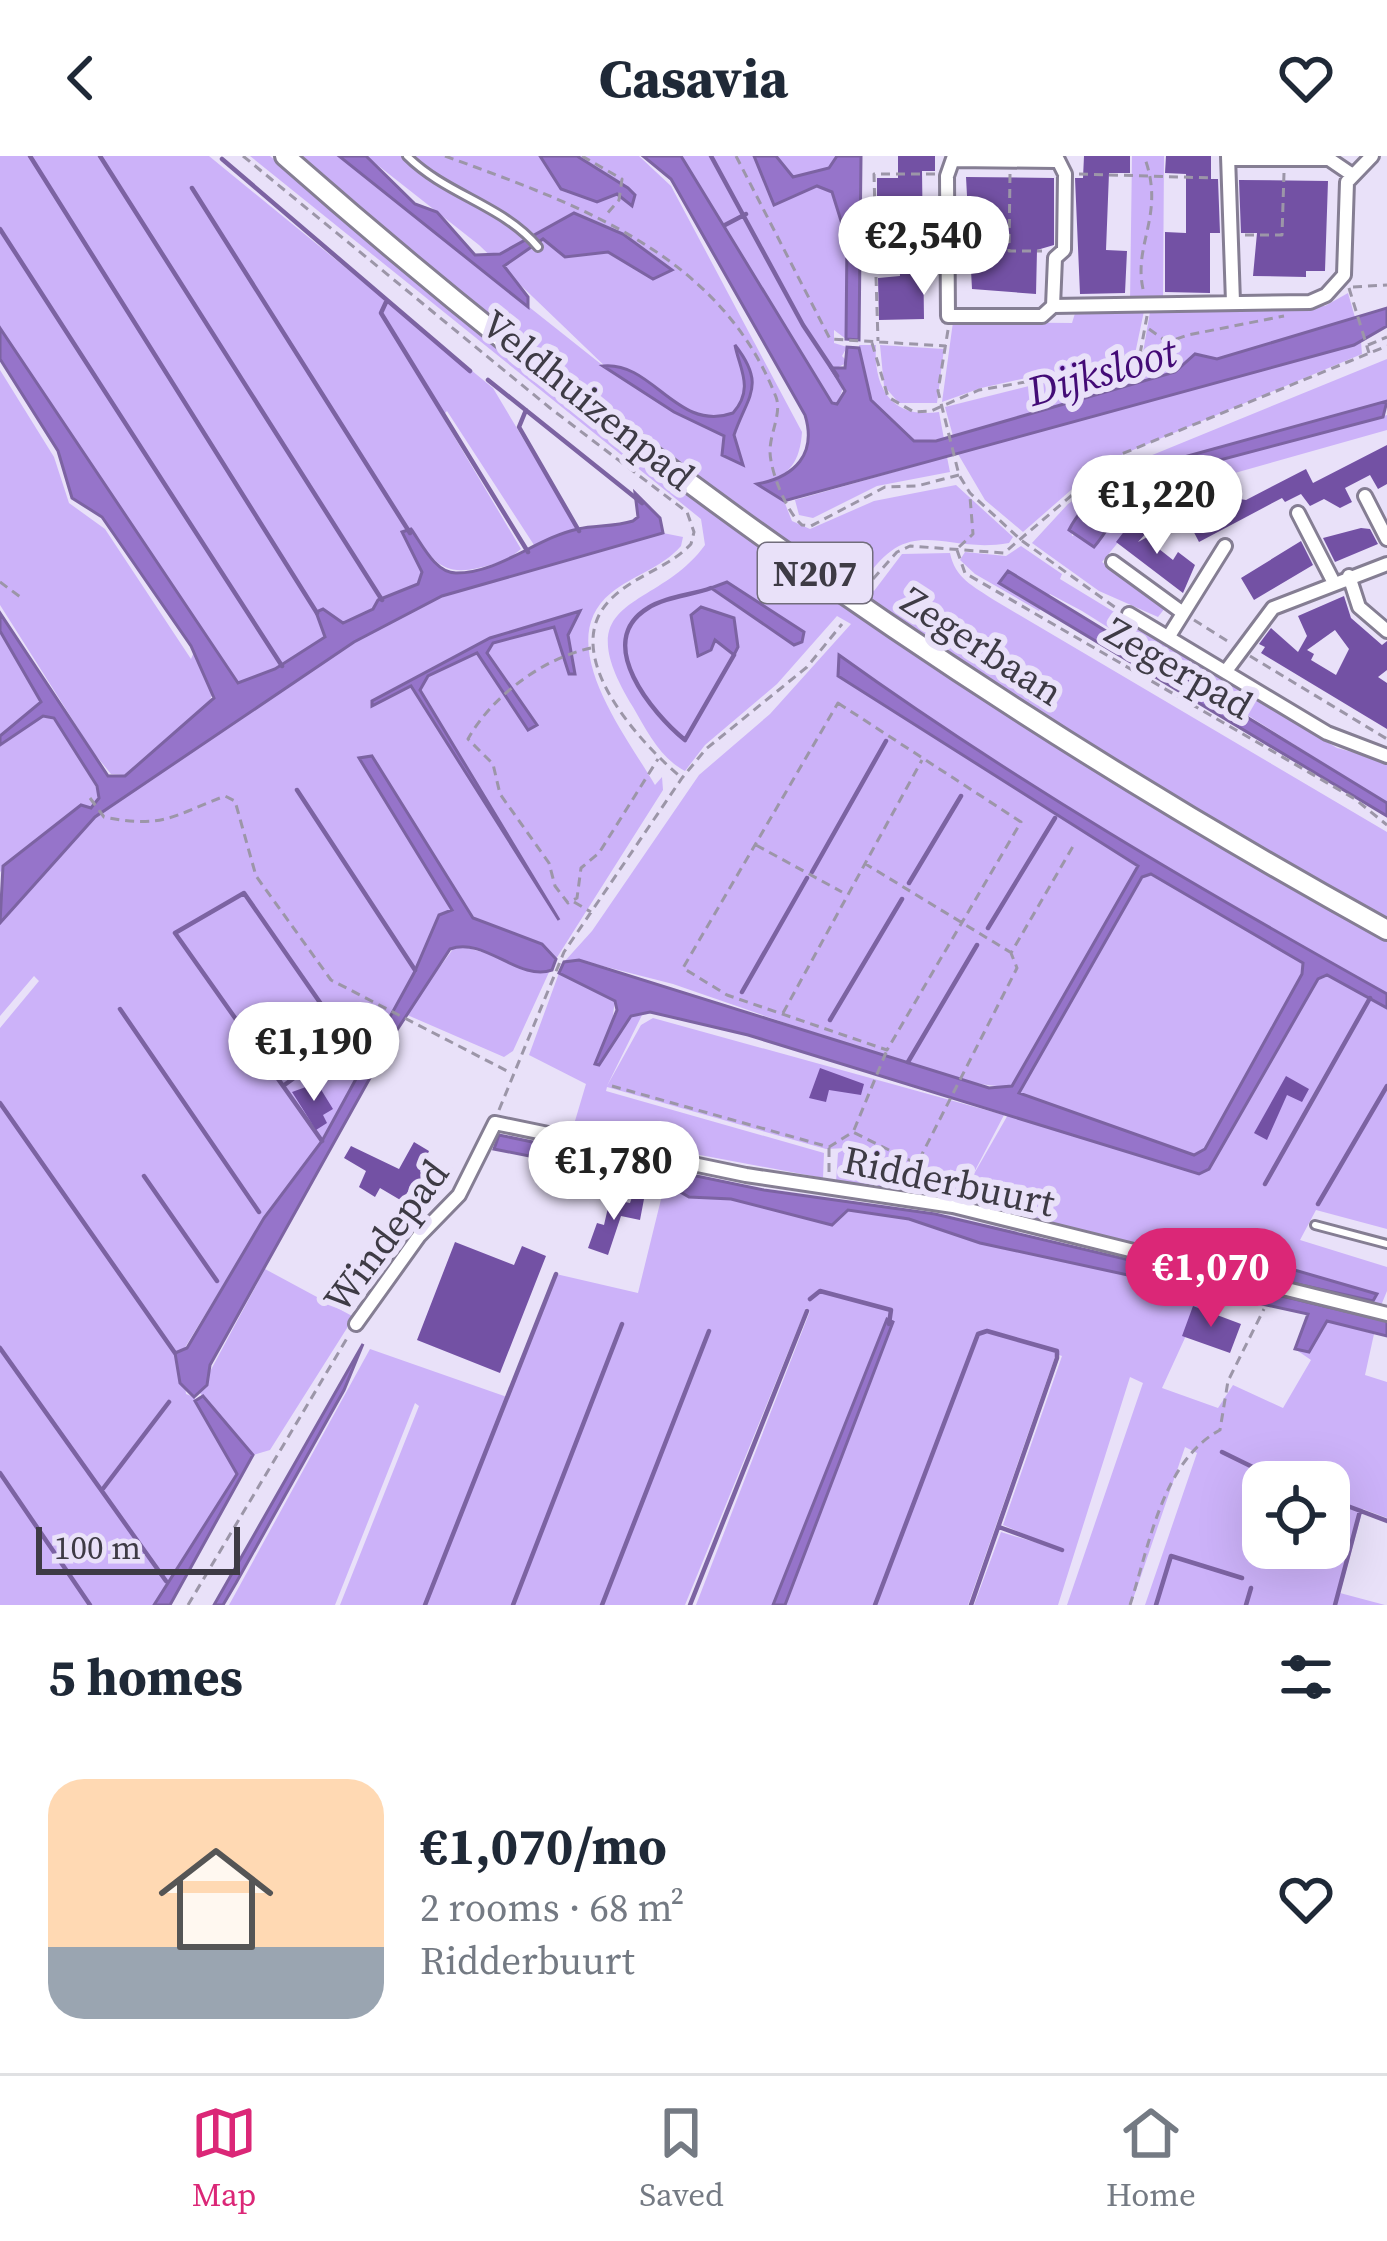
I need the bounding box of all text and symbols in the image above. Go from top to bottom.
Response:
text: Casavia [599,41,788,115]
icon: back [48,45,114,111]
icon: heart [1273,45,1339,111]
pin: €2,540 [826,196,1022,298]
text: €2,540 [865,208,983,261]
street label: Veldhuizenpad [470,298,706,502]
water label: Dijksloot [1020,321,1186,420]
pin: €1,220 [1059,455,1255,557]
text: €1,220 [1098,467,1216,520]
road number: N207 [758,543,872,603]
street label: Zegerbaan [891,574,1073,718]
street label: Zegerpad [1095,604,1263,732]
pin: €1,190 [216,1002,412,1104]
text: €1,190 [255,1014,373,1067]
pin: €1,780 [516,1121,712,1223]
text: €1,780 [555,1133,673,1186]
street label: Ridderbuurt [838,1133,1060,1229]
street label: Windepad [311,1149,461,1323]
pin: €1,070 [1113,1228,1309,1330]
text: €1,070 [1152,1240,1270,1293]
map controls [1242,1461,1350,1569]
button: locate [1242,1461,1350,1569]
scale bar [36,1521,240,1574]
text: 100 m [54,1525,141,1570]
text: 5 homes [48,1642,243,1712]
icon: filters [1273,1644,1339,1710]
text: €1,070/mo [420,1811,667,1881]
icon: home [144,1827,288,1971]
icon: heart [1273,1866,1339,1932]
text: 2 rooms · 68 m² [420,1881,684,1934]
text: Ridderbuurt [420,1934,635,1987]
tab: Map [191,2100,257,2217]
tab: Saved [639,2100,724,2217]
tab: Home [1106,2100,1196,2217]

